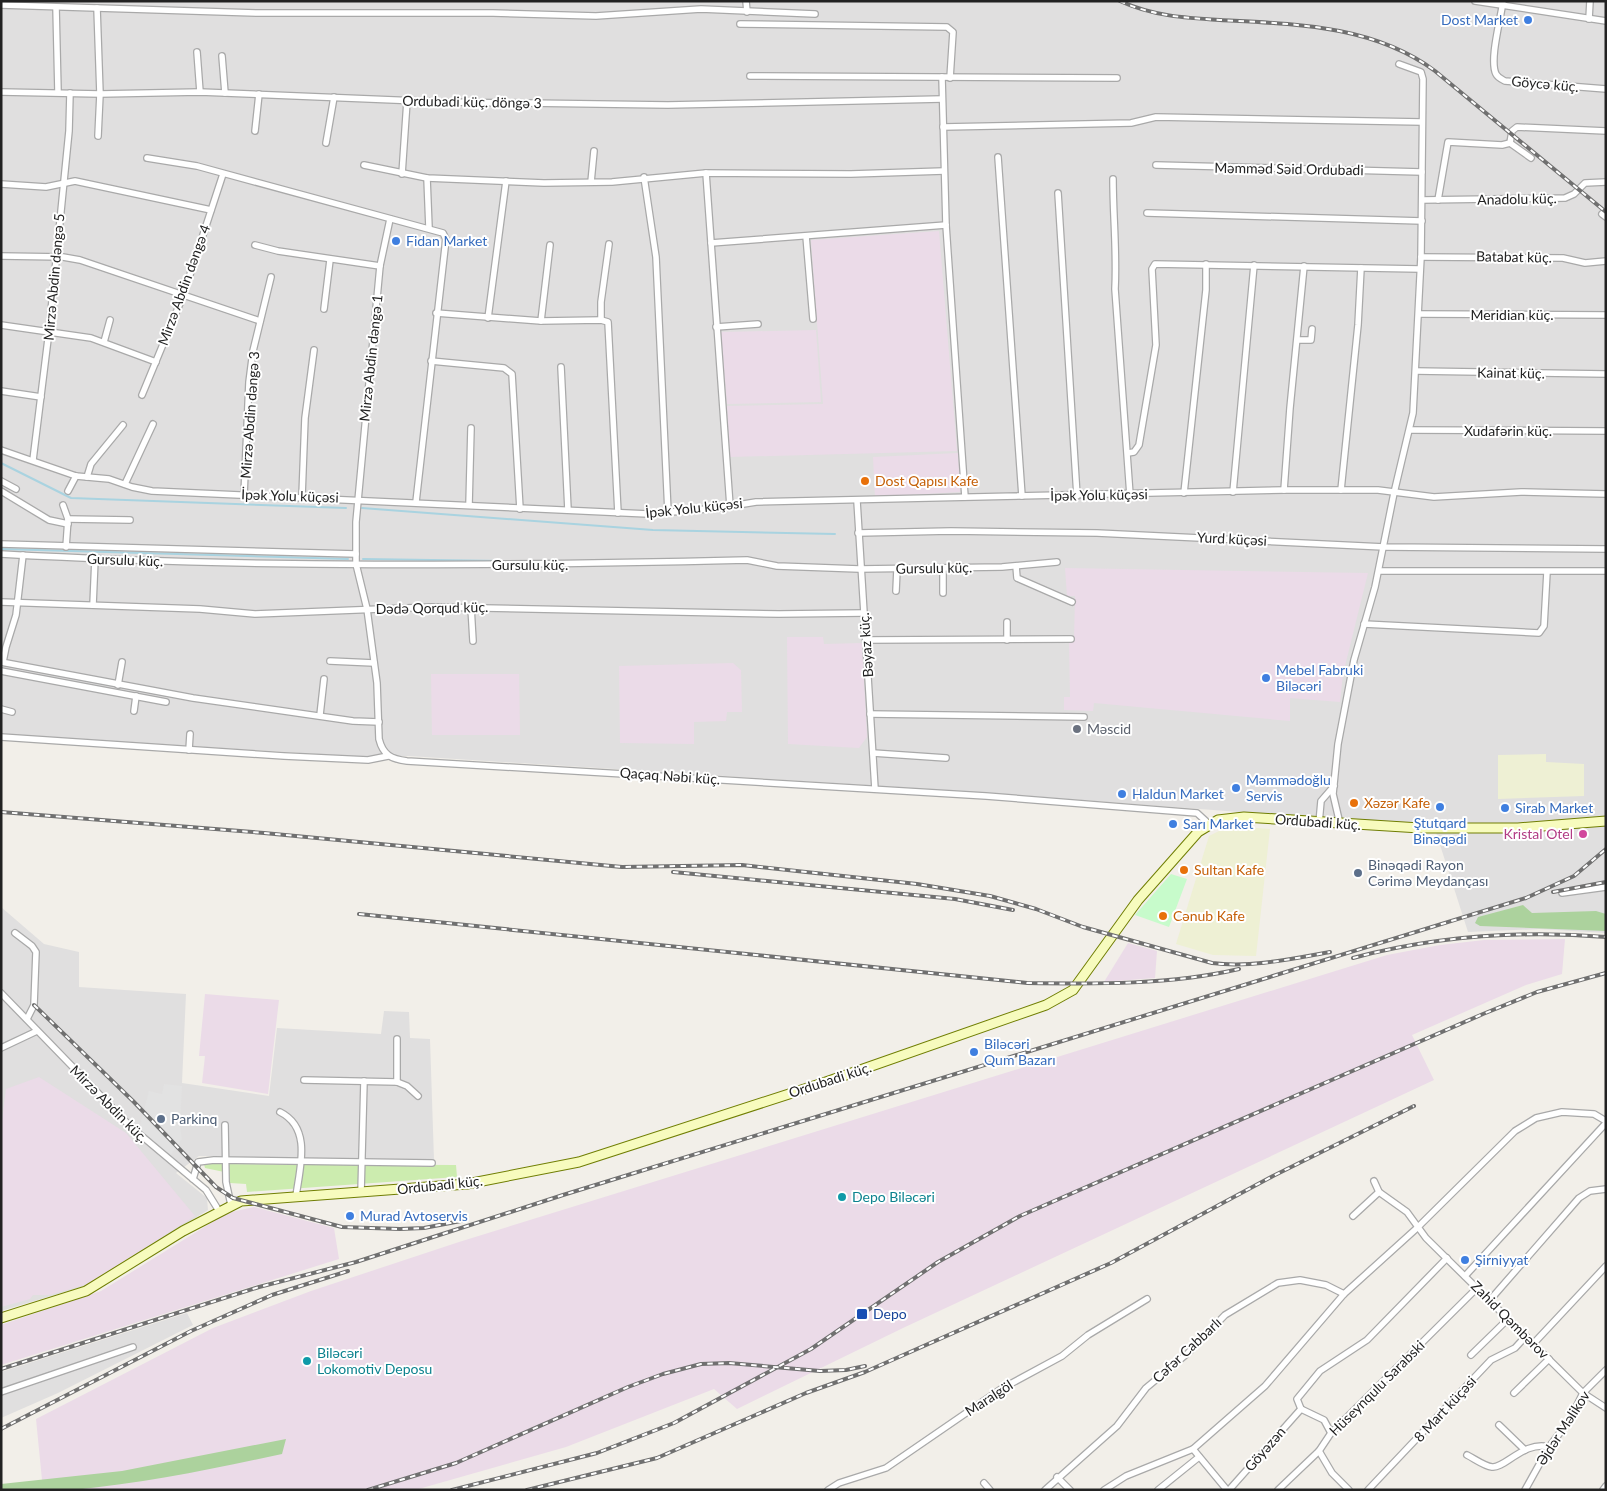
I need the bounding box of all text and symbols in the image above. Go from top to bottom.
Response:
place label: Dost Market [1441,11,1518,28]
marker: Dost Market [1522,14,1534,26]
street label: Göycə küç. [1511,72,1579,95]
street label: Ordubadi küç. döngə 3 [402,92,542,111]
street label: Məmməd Səid Ordubadi [1214,159,1364,178]
street label: Anadolu küç. [1477,189,1557,208]
street label: Mirzə Abdin dəngə 5 [39,213,68,341]
street label: Mirzə Abdin dəngə 4 [154,222,213,348]
place label: Fidan Market [406,232,487,249]
marker: Fidan Market [390,235,402,247]
street label: Batabat küç. [1476,247,1552,266]
street label: Mirzə Abdin dəngə 1 [355,294,386,422]
street label: Meridian küç. [1470,306,1554,323]
street label: Mirzə Abdin dəngə 3 [237,351,262,479]
street label: Kainat küç. [1477,363,1545,382]
street label: Xudafərin küç. [1464,422,1552,439]
place label: Dost Qapısı Kafe [875,472,979,489]
marker: Dost Qapısı Kafe [859,475,871,487]
street label: İpək Yolu küçəsi [241,485,339,506]
street label: İpək Yolu küçəsi [1050,485,1148,504]
street label: İpək Yolu küçəsi [645,494,743,521]
street label: Yurd küçəsi [1197,528,1267,549]
street label: Gursulu küç. [87,550,164,569]
street label: Gursulu küç. [492,556,568,573]
street label: Gursulu küç. [896,558,972,577]
street label: Dədə Qorqud küç. [376,598,488,617]
street label: Bəyaz küç. [855,612,876,678]
place label: Mebel Fabruki Biləcəri [1276,661,1363,694]
marker: Mebel Fabruki Biləcəri [1260,672,1272,684]
place label: Məscid [1087,720,1131,737]
marker: Məscid [1071,723,1083,735]
street label: Qaçaq Nəbi küç. [619,764,721,787]
place label: Məmmədoğlu Servis [1246,771,1331,804]
marker: Məmmədoğlu Servis [1230,782,1242,794]
place label: Haldun Market [1132,785,1224,802]
marker: Haldun Market [1116,788,1128,800]
place label: Xəzər Kafe [1364,794,1430,811]
marker: Xəzər Kafe [1348,797,1360,809]
place label: Sirab Market [1515,799,1593,816]
marker: Ştutqard Binəqədi [1434,801,1446,813]
marker: Sirab Market [1499,802,1511,814]
street label: Ordubadi küç. [1275,810,1362,833]
place label: Ştutqard Binəqədi [1413,814,1467,847]
place label: Sarı Market [1183,815,1253,832]
marker: Sarı Market [1167,818,1179,830]
place label: Kristal Otel [1503,825,1573,842]
marker: Kristal Otel [1577,828,1589,840]
place label: Binəqədi Rayon Cərimə Meydançası [1368,856,1488,889]
place label: Sultan Kafe [1194,861,1264,878]
marker: Sultan Kafe [1178,864,1190,876]
marker: Binəqədi Rayon Cərimə Meydançası [1352,867,1364,879]
place label: Cənub Kafe [1173,907,1245,924]
marker: Cənub Kafe [1157,910,1169,922]
place label: Biləcəri Qum Bazarı [984,1035,1056,1068]
marker: Biləcəri Qum Bazarı [968,1046,980,1058]
street label: Ordubadi küç. [786,1058,873,1101]
street label: Mirzə Abdin küç. [67,1061,152,1146]
place label: Parkinq [171,1110,217,1127]
marker: Parkinq [155,1113,167,1125]
street label: Ordubadi küç. [396,1172,484,1197]
place label: Depo Biləcəri [852,1188,935,1205]
marker: Depo Biləcəri [836,1191,848,1203]
place label: Murad Avtoservis [360,1207,468,1224]
marker: Murad Avtoservis [344,1210,356,1222]
place label: Şirniyyat [1475,1251,1528,1268]
marker: Şirniyyat [1459,1254,1471,1266]
street label: Zahid Qəmbərov [1468,1277,1553,1363]
place label: Depo [873,1305,907,1322]
marker: Depo [855,1307,869,1321]
street label: Cəfər Cabbarlı [1149,1313,1225,1386]
street label: Hüseynqulu Sarabski [1325,1336,1428,1439]
place label: Biləcəri Lokomotiv Deposu [317,1344,432,1377]
marker: Biləcəri Lokomotiv Deposu [301,1355,313,1367]
street label: 8 Mart küçəsi [1410,1372,1479,1445]
street label: Maralgöl [962,1376,1016,1419]
street label: Əjdər Məlikov [1532,1387,1593,1468]
street label: Göyəzən [1241,1423,1289,1475]

